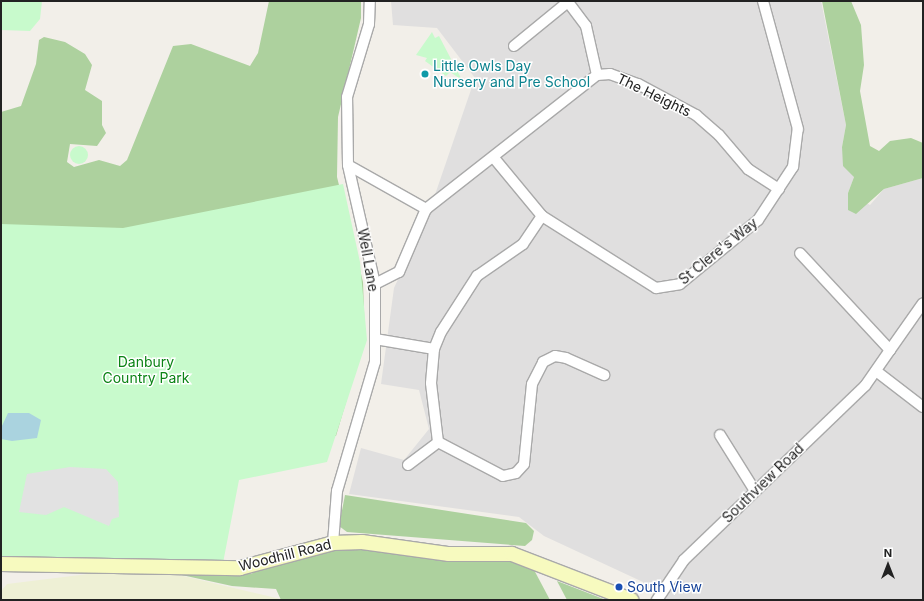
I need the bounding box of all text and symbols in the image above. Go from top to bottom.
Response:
place label: Little Owls Day Nursery and Pre School [433,58,590,90]
marker: Little Owls Day Nursery and Pre School [420,69,430,79]
street label: The Heights [614,70,694,120]
street label: St Clere's Way [675,214,761,288]
street label: Well Lane [354,227,382,293]
park label: Danbury Country Park [102,354,190,386]
street label: Southview Road [719,440,807,526]
street label: Woodhill Road [237,535,333,575]
north arrow [868,545,908,585]
text: N [884,546,892,560]
place label: South View [627,579,702,595]
marker: South View [614,582,624,592]

